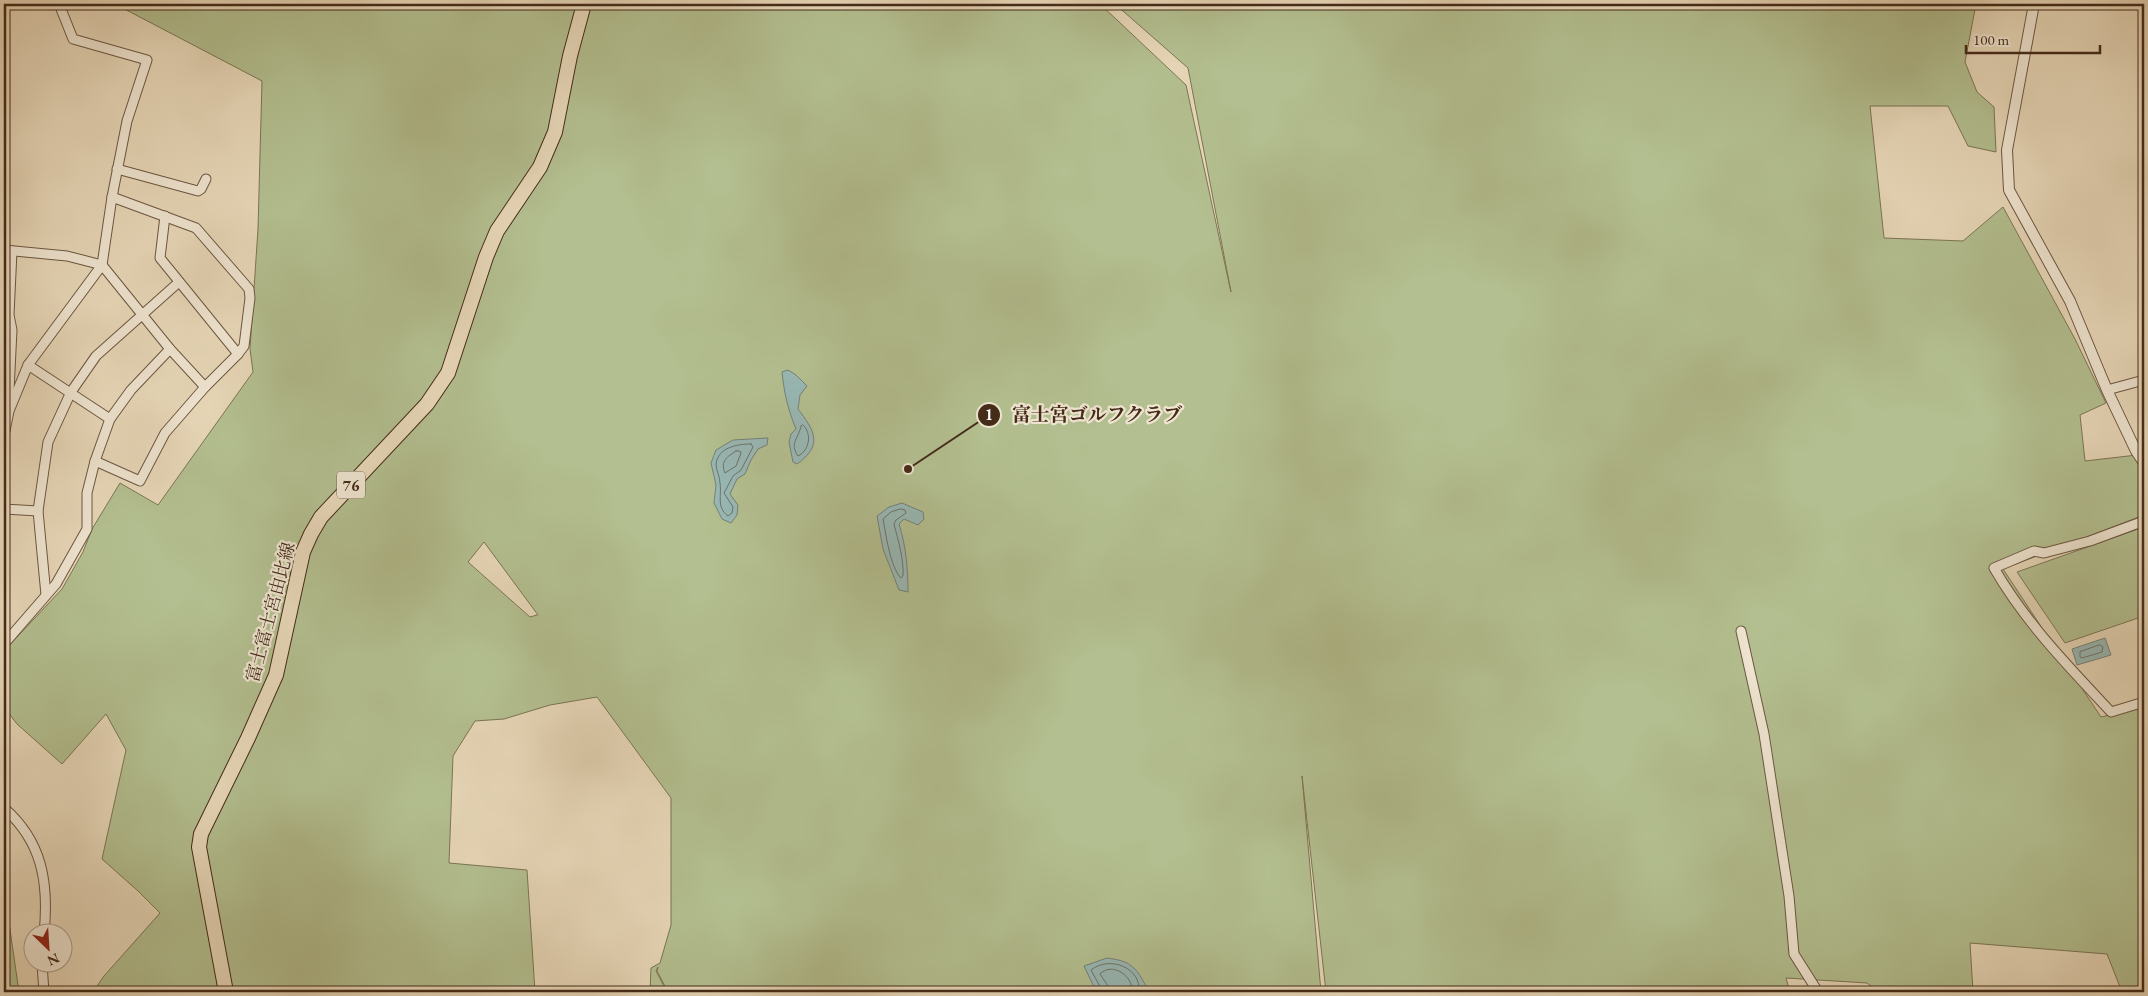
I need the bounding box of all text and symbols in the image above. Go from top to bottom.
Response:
scale bar [1966,22,2099,54]
text: 100 m [1973,30,2010,49]
callout: 富士宮ゴルフクラブ [977,398,1193,432]
text: 富士宮ゴルフクラブ [1012,402,1182,427]
text: 1 [985,405,993,424]
road number: 76 [337,472,365,498]
street label: 富士富士宮由比線 [240,539,300,685]
north arrow [22,924,72,974]
text: N [44,949,62,971]

